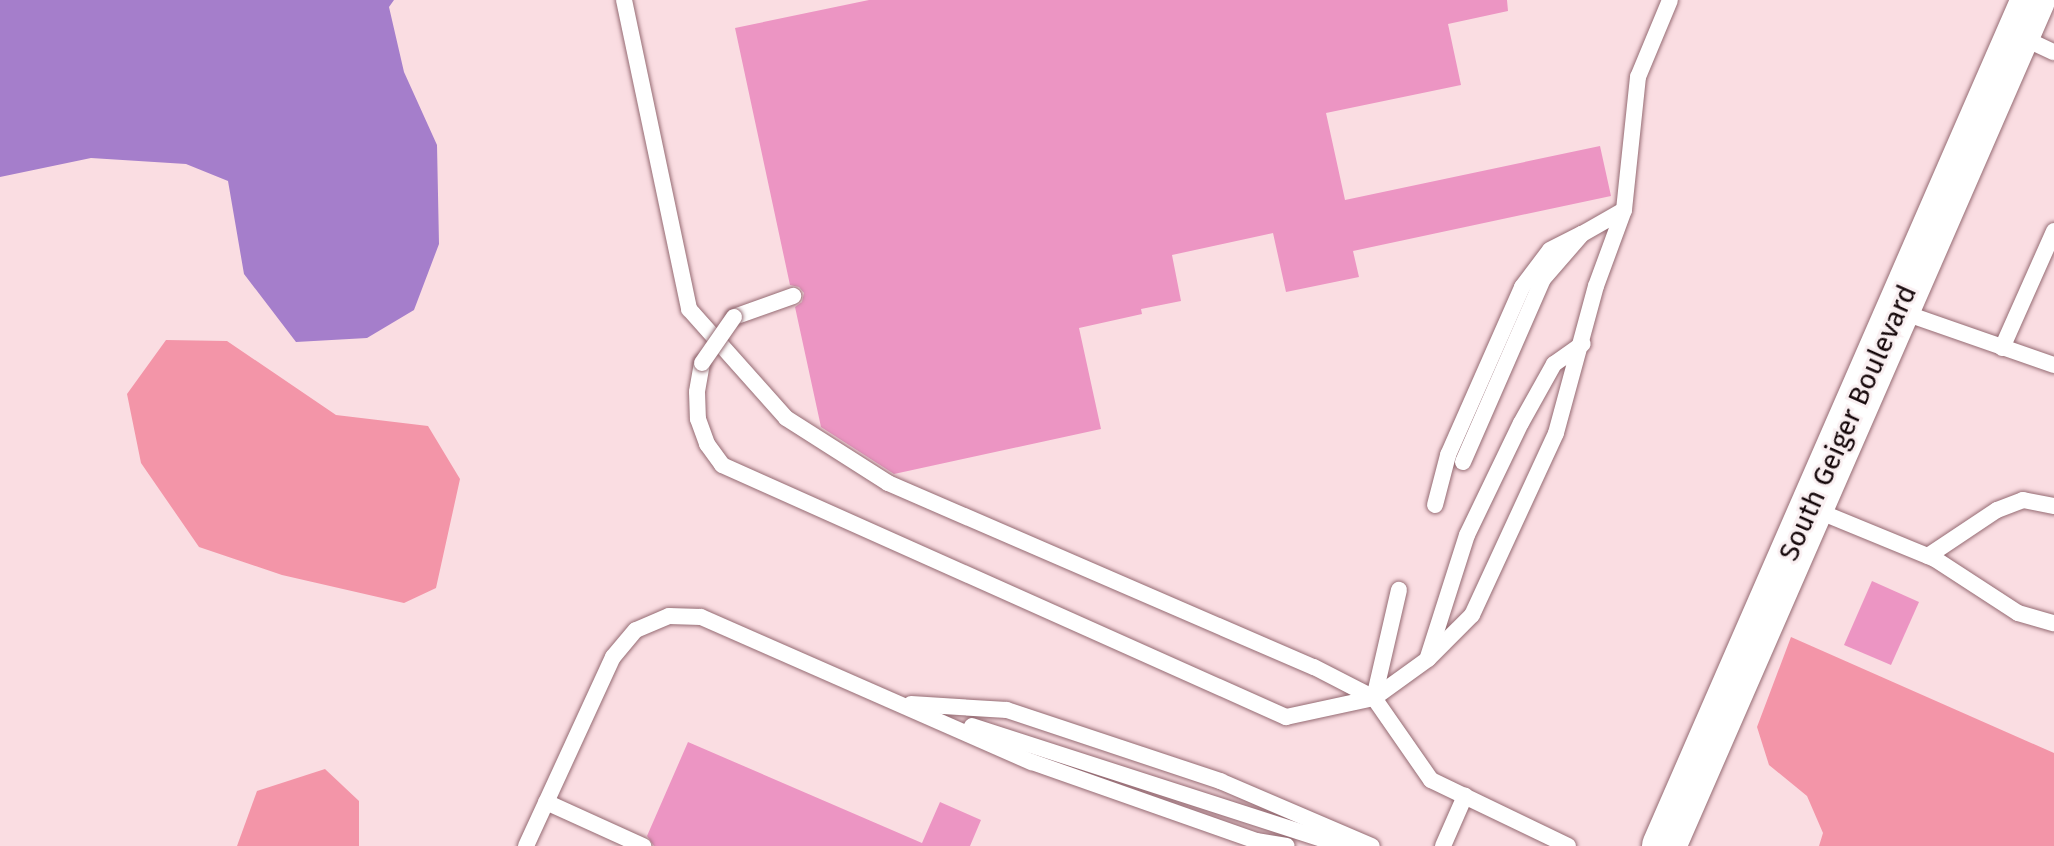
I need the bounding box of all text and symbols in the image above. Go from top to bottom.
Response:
street label: South Geiger Boulevard [1772,280,1924,566]

